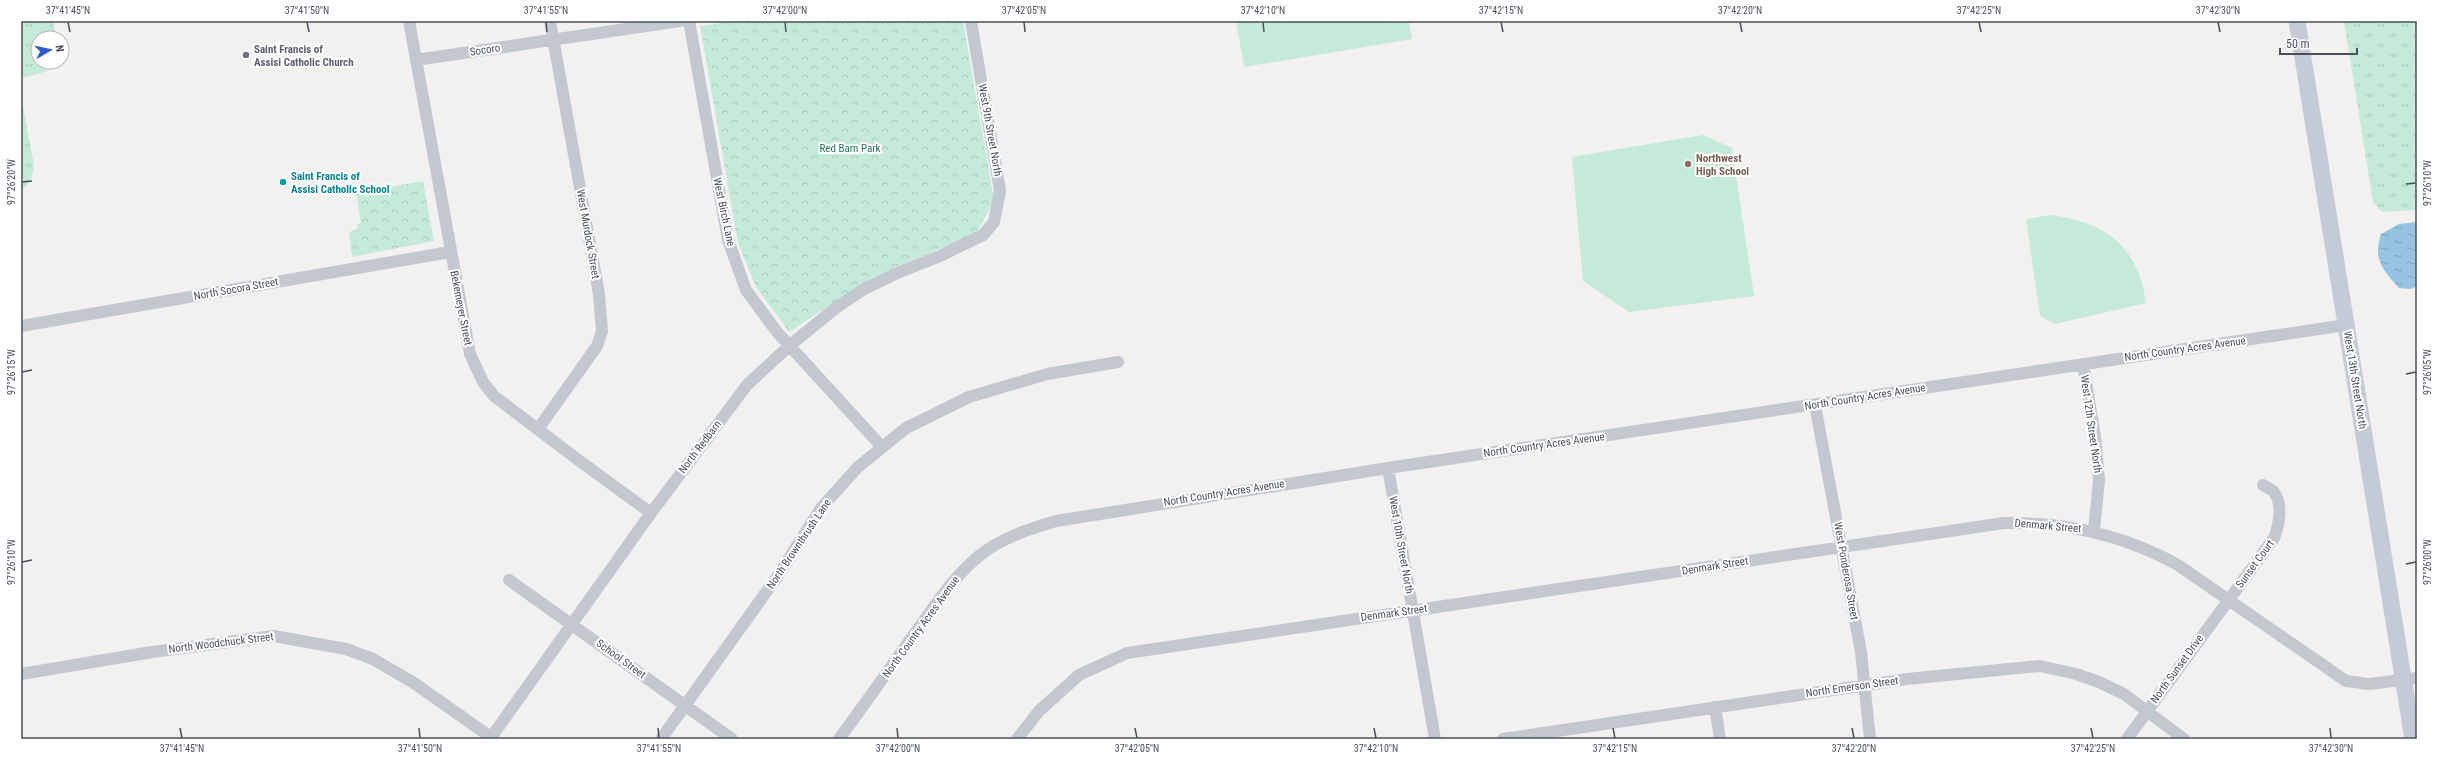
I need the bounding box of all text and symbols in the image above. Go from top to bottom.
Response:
text: 37°41'45"N [46,5,90,16]
text: 37°41'50"N [285,5,329,16]
text: 37°41'55"N [524,5,568,16]
text: 37°42'00"N [763,5,807,16]
text: 37°42'05"N [1002,5,1046,16]
text: 37°42'10"N [1241,5,1285,16]
text: 37°42'15"N [1479,5,1523,16]
text: 37°42'20"N [1718,5,1762,16]
text: 37°42'25"N [1957,5,2001,16]
text: 37°42'30"N [2196,5,2240,16]
north arrow [30,30,70,70]
scale bar [2280,30,2357,56]
text: 50 m [2286,37,2310,51]
street label: Socoro [469,41,502,59]
place label: Saint Francis of Assisi Catholic Church [254,43,354,69]
text: N [52,44,66,53]
marker: Saint Francis of Assisi Catholic Church [241,50,251,60]
street label: West 9th Street North [975,83,1005,177]
park label: Red Barn Park [819,142,881,155]
place label: Northwest High School [1696,152,1749,178]
text: 97°26'20"W [6,159,17,205]
marker: Northwest High School [1683,159,1693,169]
text: 97°26'10"W [2422,160,2433,206]
place label: Saint Francis of Assisi Catholic School [291,170,390,196]
street label: West Birch Lane [710,176,738,248]
marker: Saint Francis of Assisi Catholic School [278,177,288,187]
street label: West Murdock Street [574,188,602,280]
street label: Bekemeyer Street [447,270,475,346]
street label: North Socora Street [193,275,279,303]
street label: West 13th Street North [2341,330,2369,430]
street label: North Country Acres Avenue [2124,334,2246,364]
text: 97°26'15"W [6,349,17,395]
text: 97°26'05"W [2422,349,2433,395]
street label: West 12th Street North [2078,374,2104,474]
street label: North Country Acres Avenue [1804,381,1926,413]
street label: North Redbarn [676,418,724,476]
street label: North Country Acres Avenue [1483,430,1605,460]
street label: North Country Acres Avenue [1163,477,1285,509]
street label: West 10th Street North [1386,495,1416,595]
street label: North Brownthrush Lane [764,497,834,591]
street label: Denmark Street [2014,517,2082,535]
street label: West Ponderosa Street [1831,521,1861,621]
street label: Sunset Court [2233,537,2277,591]
text: 97°26'10"W [6,539,17,585]
text: 97°26'00"W [2422,539,2433,585]
street label: Denmark Street [1681,554,1749,578]
street label: North Country Acres Avenue [880,574,962,680]
street label: Denmark Street [1360,602,1428,624]
street label: North Woodchuck Street [168,630,274,656]
street label: North Sunset Drive [2148,632,2206,706]
street label: School Street [594,637,648,681]
street label: North Emerson Street [1805,674,1899,700]
text: 37°41'45"N [160,743,204,754]
text: 37°41'50"N [398,743,442,754]
text: 37°41'55"N [637,743,681,754]
text: 37°42'00"N [876,743,920,754]
text: 37°42'05"N [1115,743,1159,754]
text: 37°42'10"N [1354,743,1398,754]
text: 37°42'15"N [1593,743,1637,754]
text: 37°42'20"N [1832,743,1876,754]
text: 37°42'25"N [2071,743,2115,754]
text: 37°42'30"N [2309,743,2353,754]

